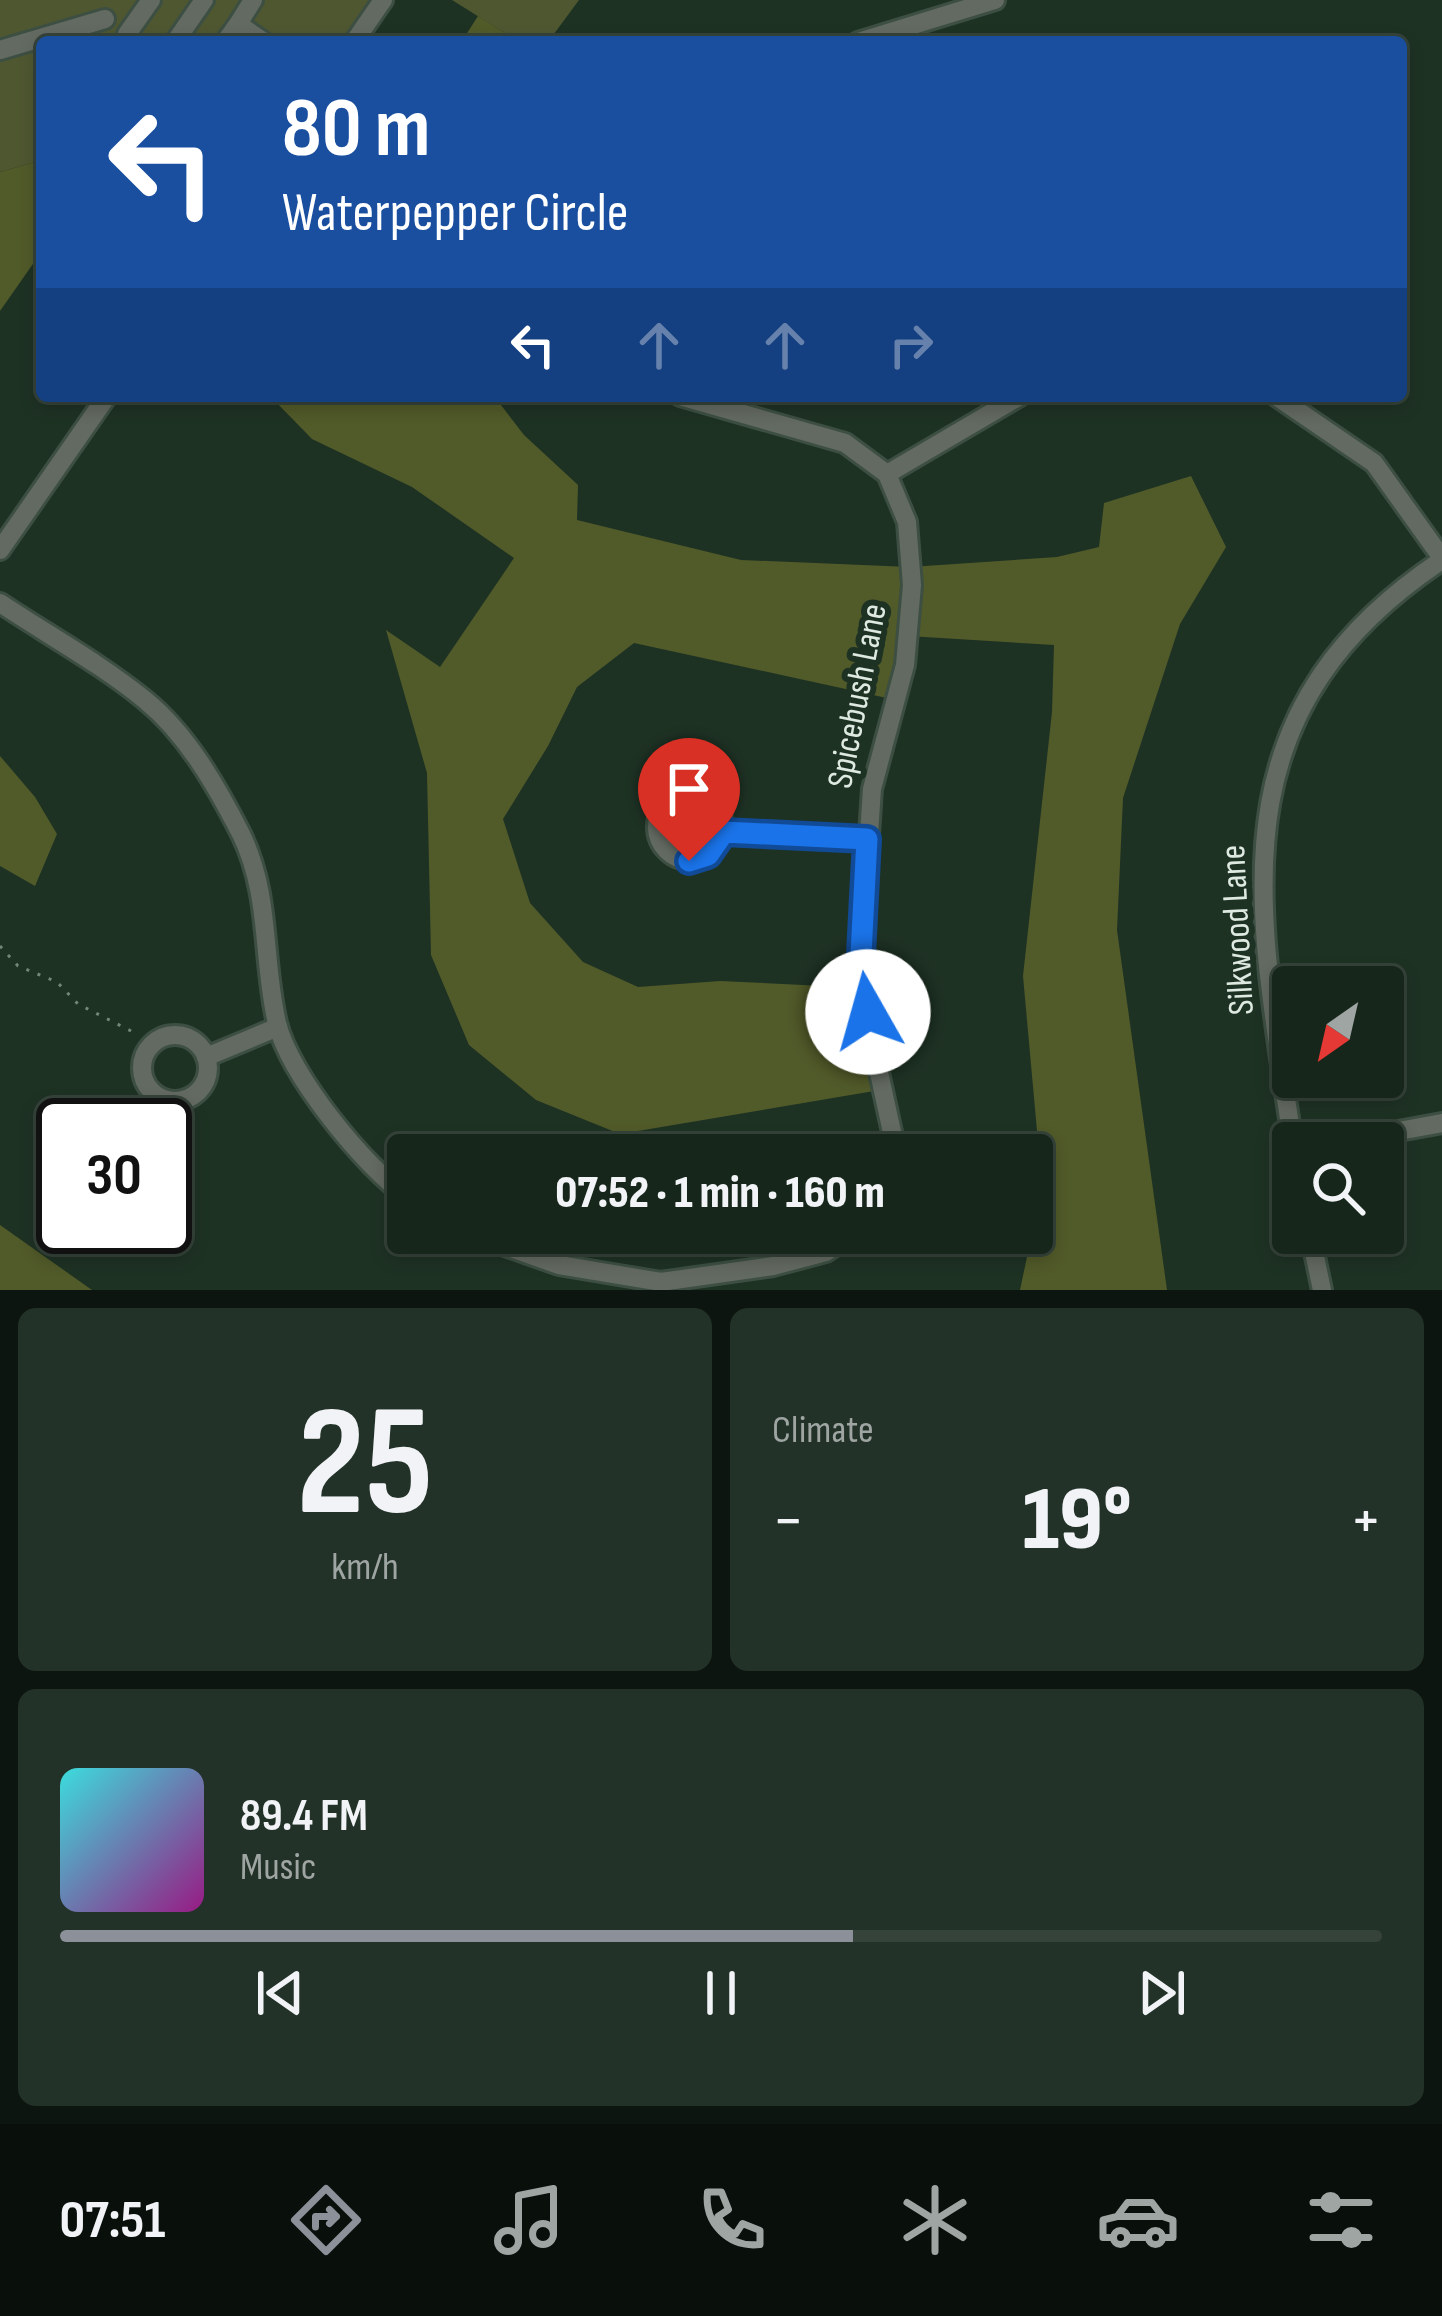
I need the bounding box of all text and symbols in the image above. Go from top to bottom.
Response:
text: 80 m [282,79,430,180]
icon: left [84,84,240,240]
text: Waterpepper Circle [282,181,629,246]
icon: left [500,312,566,378]
icon: ahead [626,312,692,378]
icon: ahead [752,312,818,378]
icon: right [878,312,944,378]
street label: Spicebush Lane [819,600,897,792]
pin [638,738,740,861]
icon: arrive [656,756,722,822]
street label: Silkwood Lane [1212,844,1264,1016]
position arrow [805,949,931,1075]
north arrow [1272,966,1404,1098]
map controls [1272,966,1404,1254]
speed limit sign: 30 [36,1098,192,1254]
button: search [1272,1122,1404,1254]
text: 07:52 · 1 min · 160 m [555,1166,885,1221]
text: 25 [297,1372,433,1559]
text: Climate [772,1407,874,1454]
text: 19° [1022,1467,1132,1575]
text: − [772,1482,804,1561]
text: + [1350,1482,1382,1561]
text: km/h [331,1544,399,1591]
text: 89.4 FM [240,1789,368,1844]
text: Music [240,1844,316,1891]
icon: previous [247,1960,313,2026]
icon: pause [688,1960,754,2026]
icon: next [1129,1960,1195,2026]
icon: directions [284,2178,368,2262]
icon: music [487,2178,571,2262]
icon: phone [690,2178,774,2262]
icon: climate [893,2178,977,2262]
icon: car [1096,2178,1180,2262]
icon: filters [1299,2178,1383,2262]
text: 07:51 [59,2188,165,2253]

